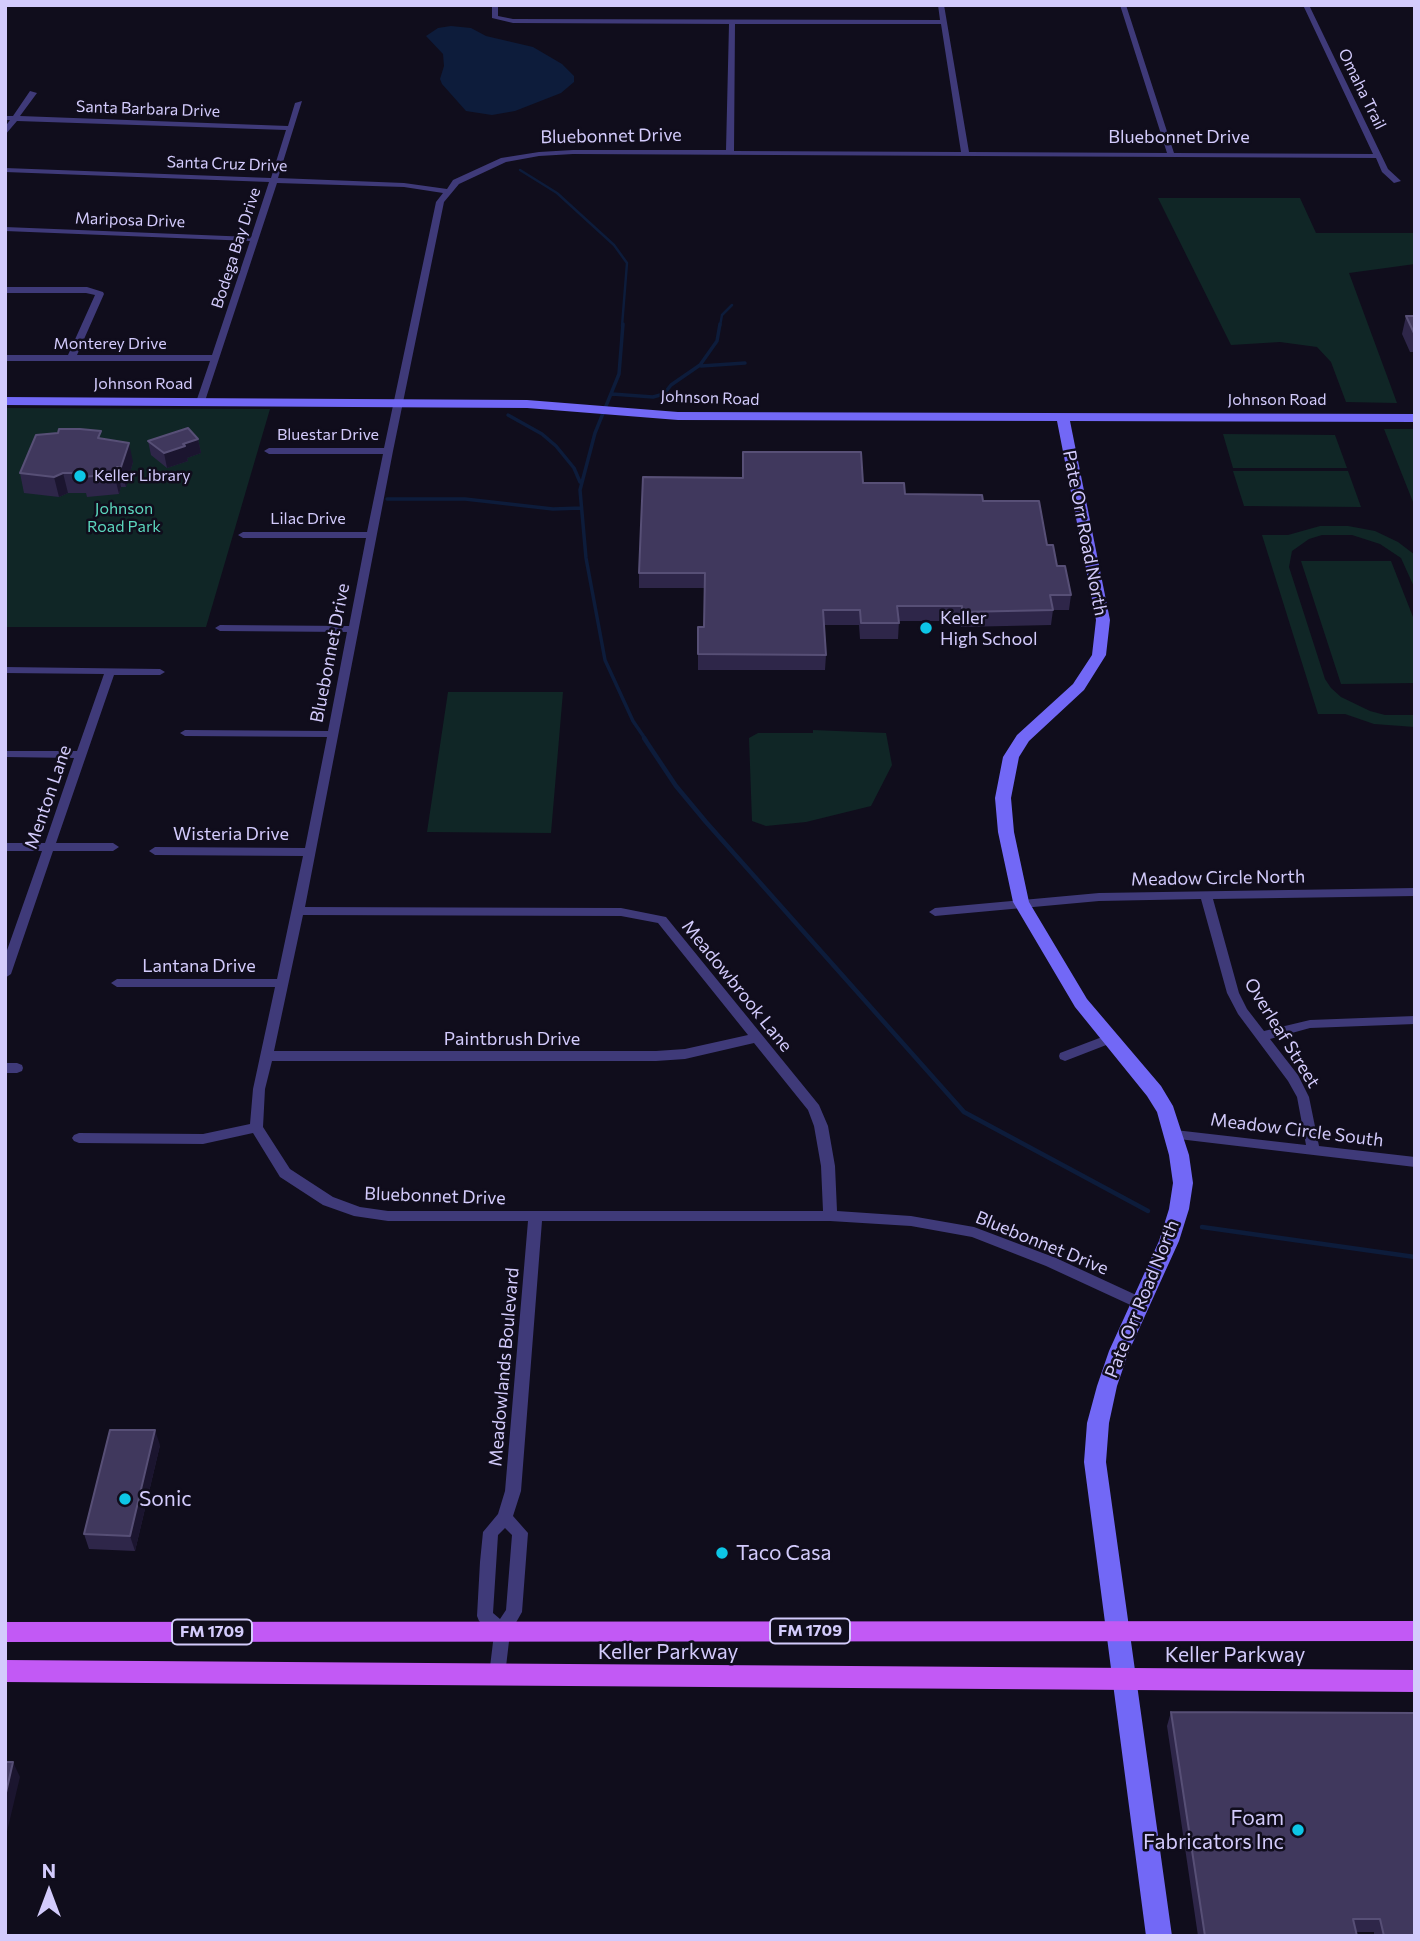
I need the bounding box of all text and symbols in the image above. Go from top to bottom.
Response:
street label: Omaha Trail [1334,45,1390,133]
street label: Santa Barbara Drive [76,97,220,121]
street label: Bluebonnet Drive [540,124,682,148]
street label: Bluebonnet Drive [1108,126,1250,148]
street label: Santa Cruz Drive [166,152,288,176]
street label: Bodega Bay Drive [207,185,265,311]
street label: Mariposa Drive [75,208,185,232]
street label: Monterey Drive [53,334,167,354]
street label: Johnson Road [94,374,192,394]
street label: Johnson Road [660,387,760,409]
street label: Johnson Road [1228,390,1326,410]
street label: Bluestar Drive [277,425,379,445]
street label: Pate Orr Road North [1058,448,1112,618]
place label: Keller Library [94,466,191,486]
marker: Keller Library [72,468,88,484]
park label: Johnson Road Park [87,499,161,537]
street label: Lilac Drive [270,509,346,529]
street label: Bluebonnet Drive [306,582,354,724]
place label: Keller High School [940,607,1037,650]
marker: Keller High School [918,620,934,636]
street label: Menton Lane [20,742,76,852]
street label: Wisteria Drive [173,823,289,845]
street label: Meadow Circle North [1131,866,1305,890]
street label: Meadowbrook Lane [677,916,797,1056]
street label: Lantana Drive [142,955,256,977]
street label: Overleaf Street [1240,974,1324,1092]
street label: Paintbrush Drive [444,1028,580,1050]
street label: Meadow Circle South [1209,1109,1385,1151]
street label: Bluebonnet Drive [364,1183,506,1209]
street label: Bluebonnet Drive [972,1206,1112,1280]
street label: Pate Orr Road North [1100,1217,1184,1381]
street label: Meadowlands Boulevard [485,1267,523,1467]
place label: Sonic [139,1486,192,1512]
marker: Sonic [117,1491,133,1507]
place label: Taco Casa [736,1540,831,1566]
marker: Taco Casa [714,1545,730,1561]
road number: FM 1709 [770,1618,850,1644]
road number: FM 1709 [172,1620,252,1644]
street label: Keller Parkway [598,1639,738,1665]
street label: Keller Parkway [1165,1642,1305,1668]
place label: Foam Fabricators Inc [1143,1805,1284,1855]
marker: Foam Fabricators Inc [1290,1822,1306,1838]
north arrow [14,1857,84,1927]
text: N [42,1859,56,1882]

